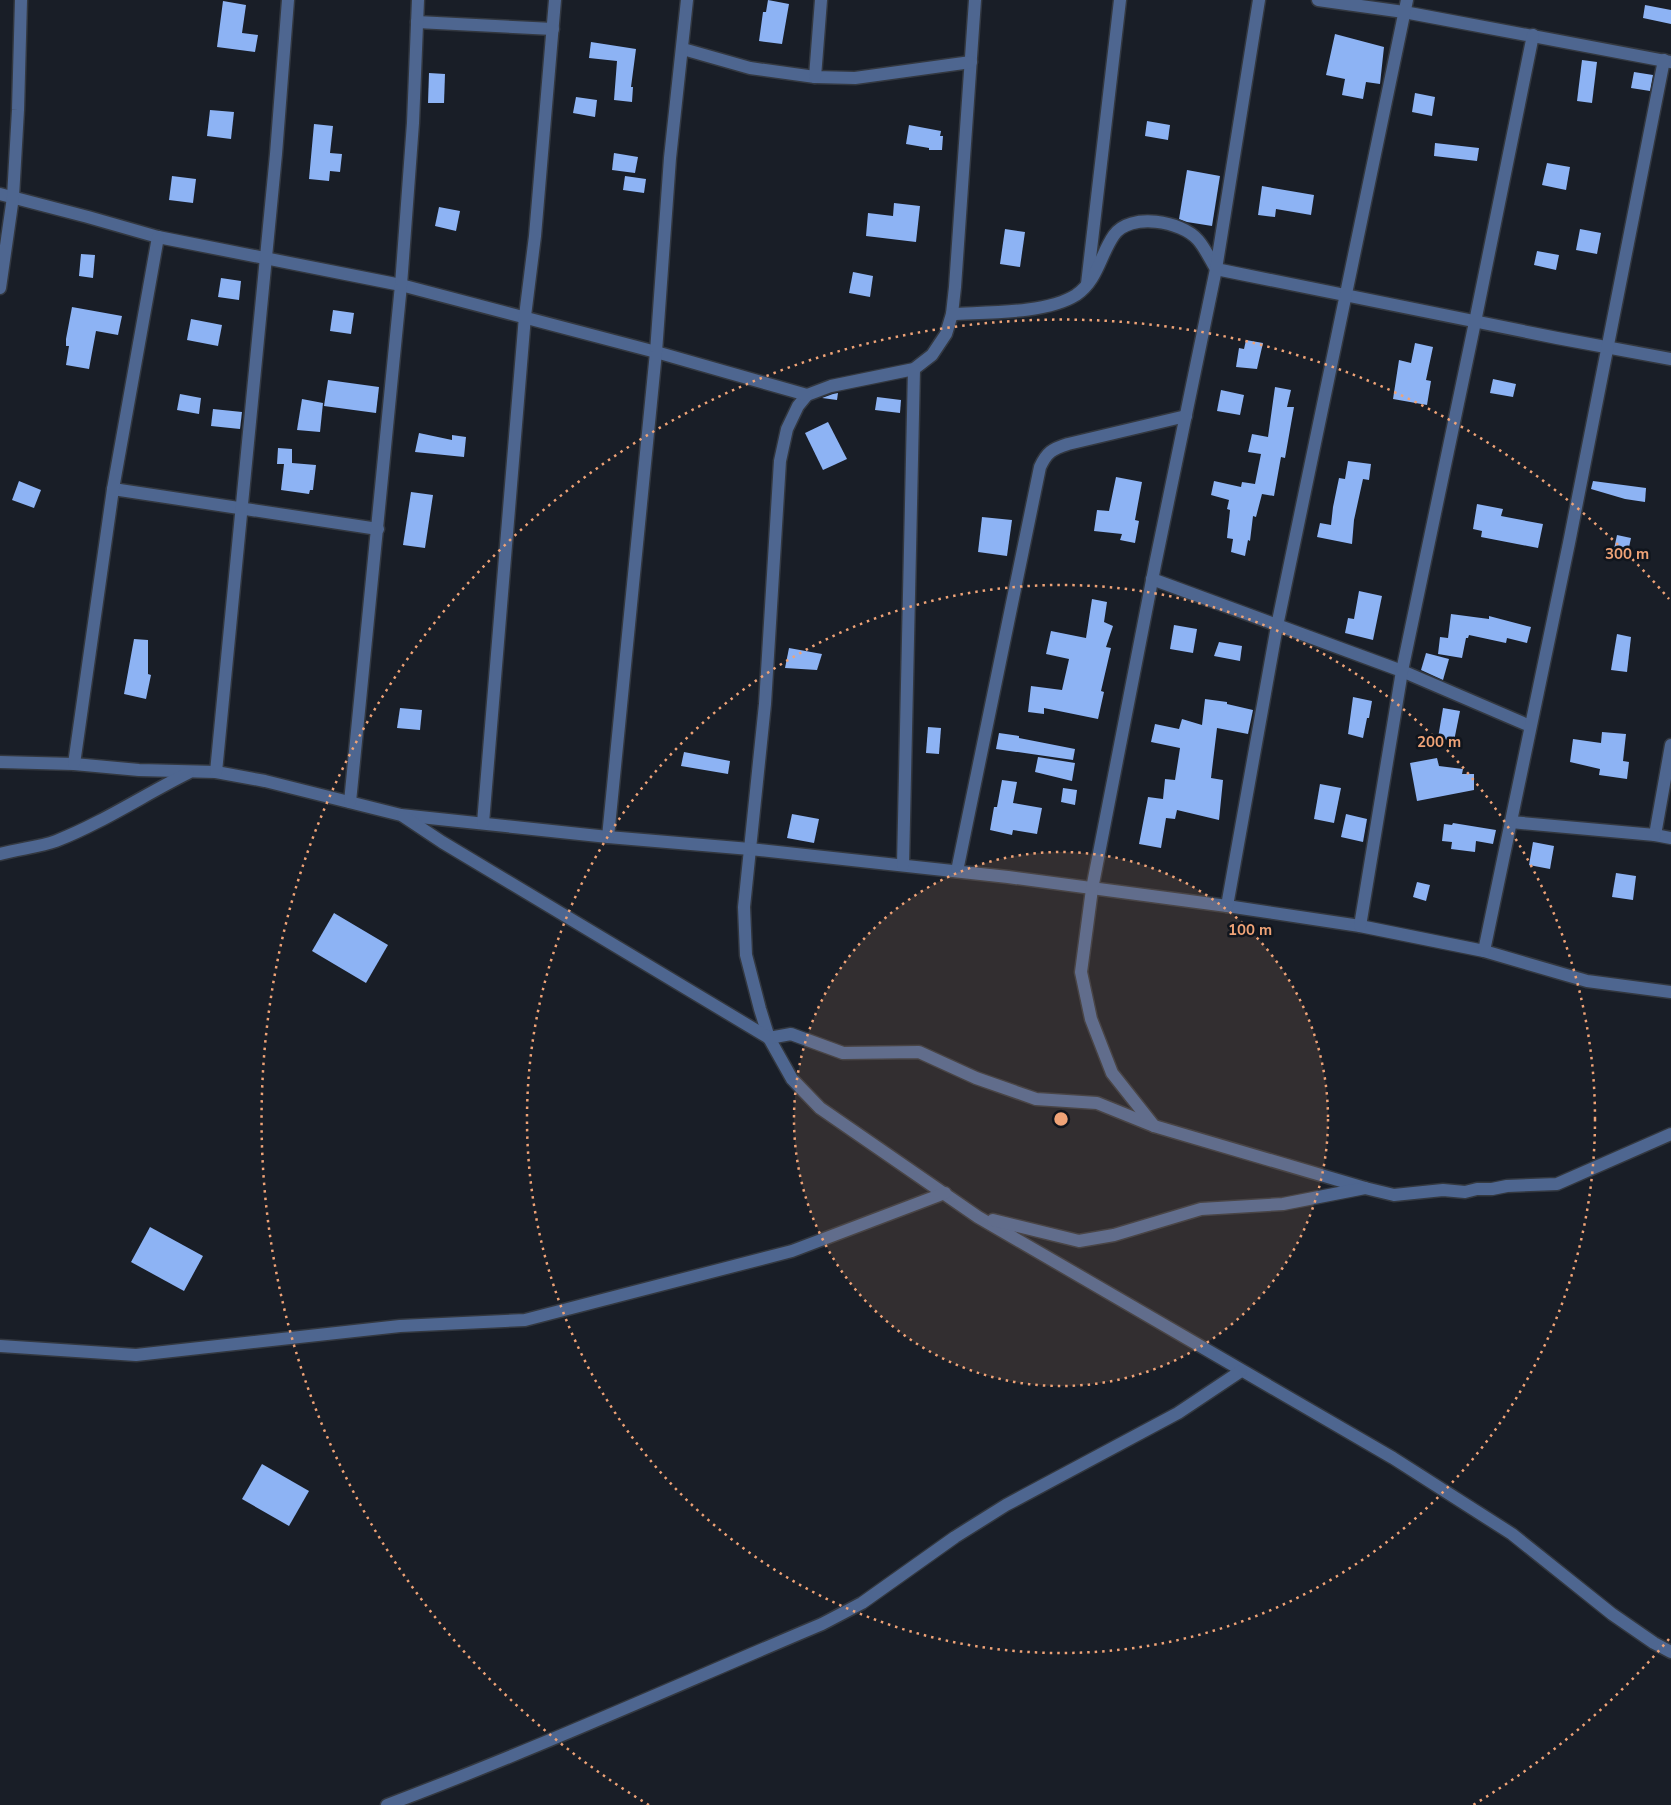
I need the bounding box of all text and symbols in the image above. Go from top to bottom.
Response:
text: 300 m [1605,544,1649,564]
text: 200 m [1417,732,1461,752]
text: 100 m [1228,920,1272,940]
centre of rings [1052,1110,1070,1128]

